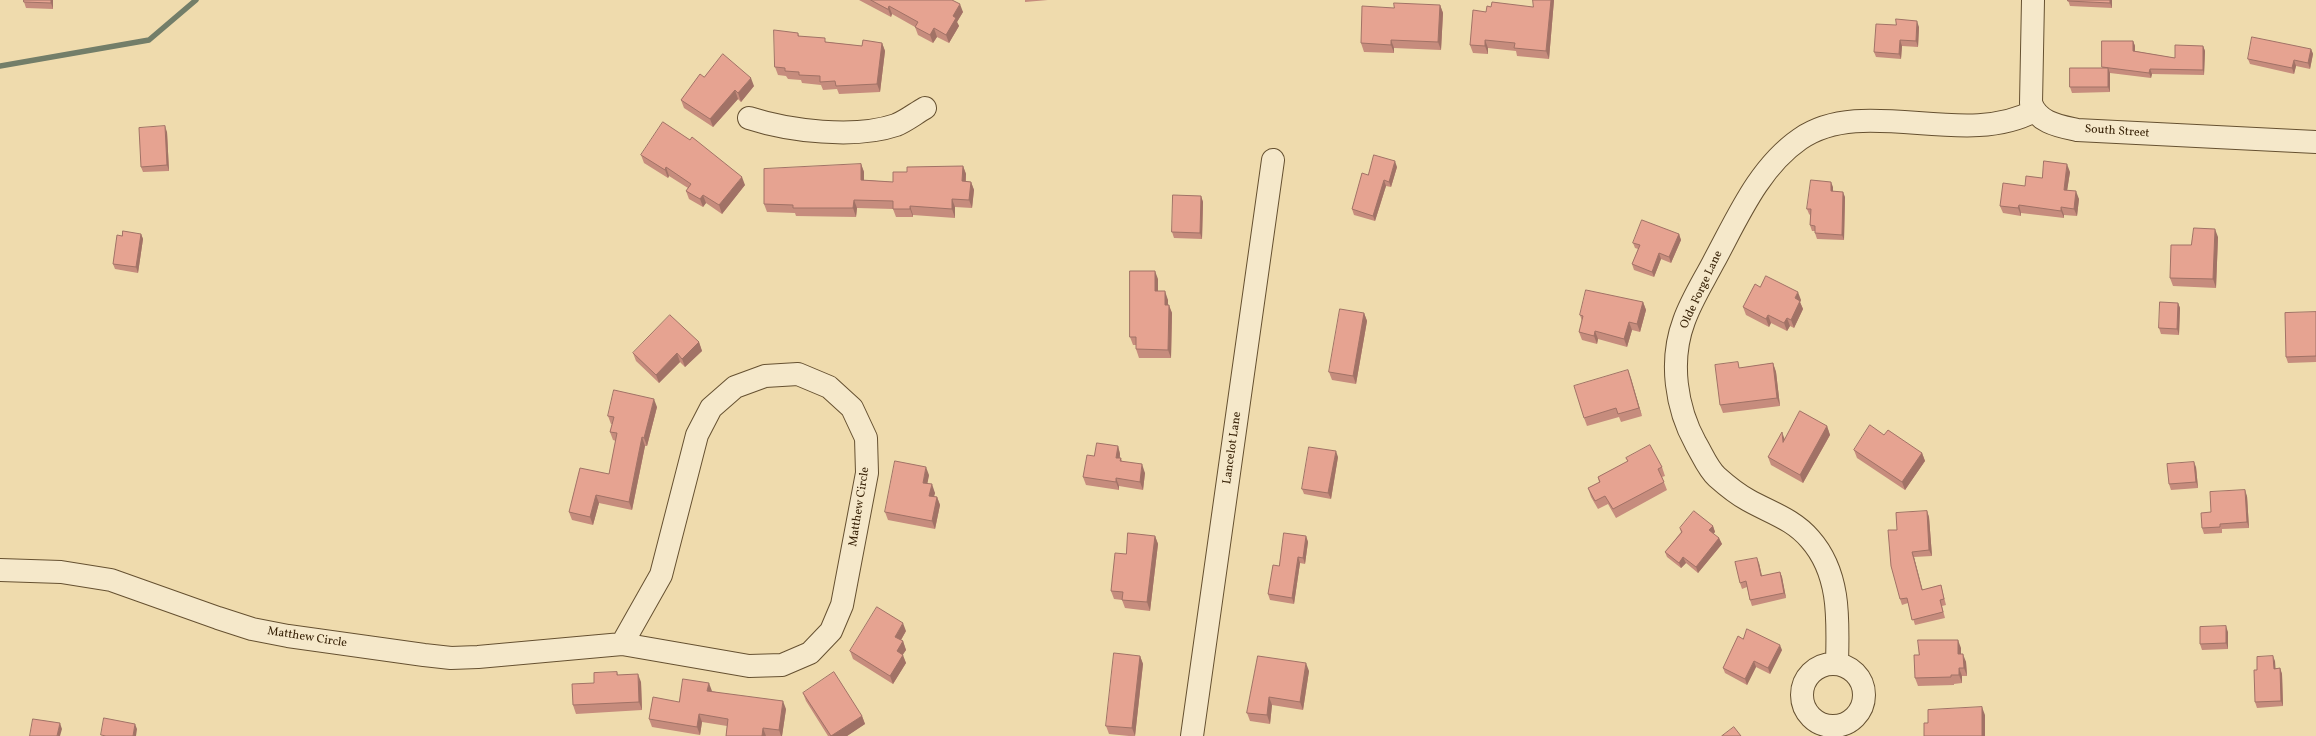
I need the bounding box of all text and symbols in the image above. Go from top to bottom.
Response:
street label: South Street [2084,123,2150,141]
street label: Olde Forge Lane [1678,249,1726,331]
street label: Lancelot Lane [1221,411,1245,485]
street label: Matthew Circle [847,466,873,548]
street label: Matthew Circle [266,625,348,651]

